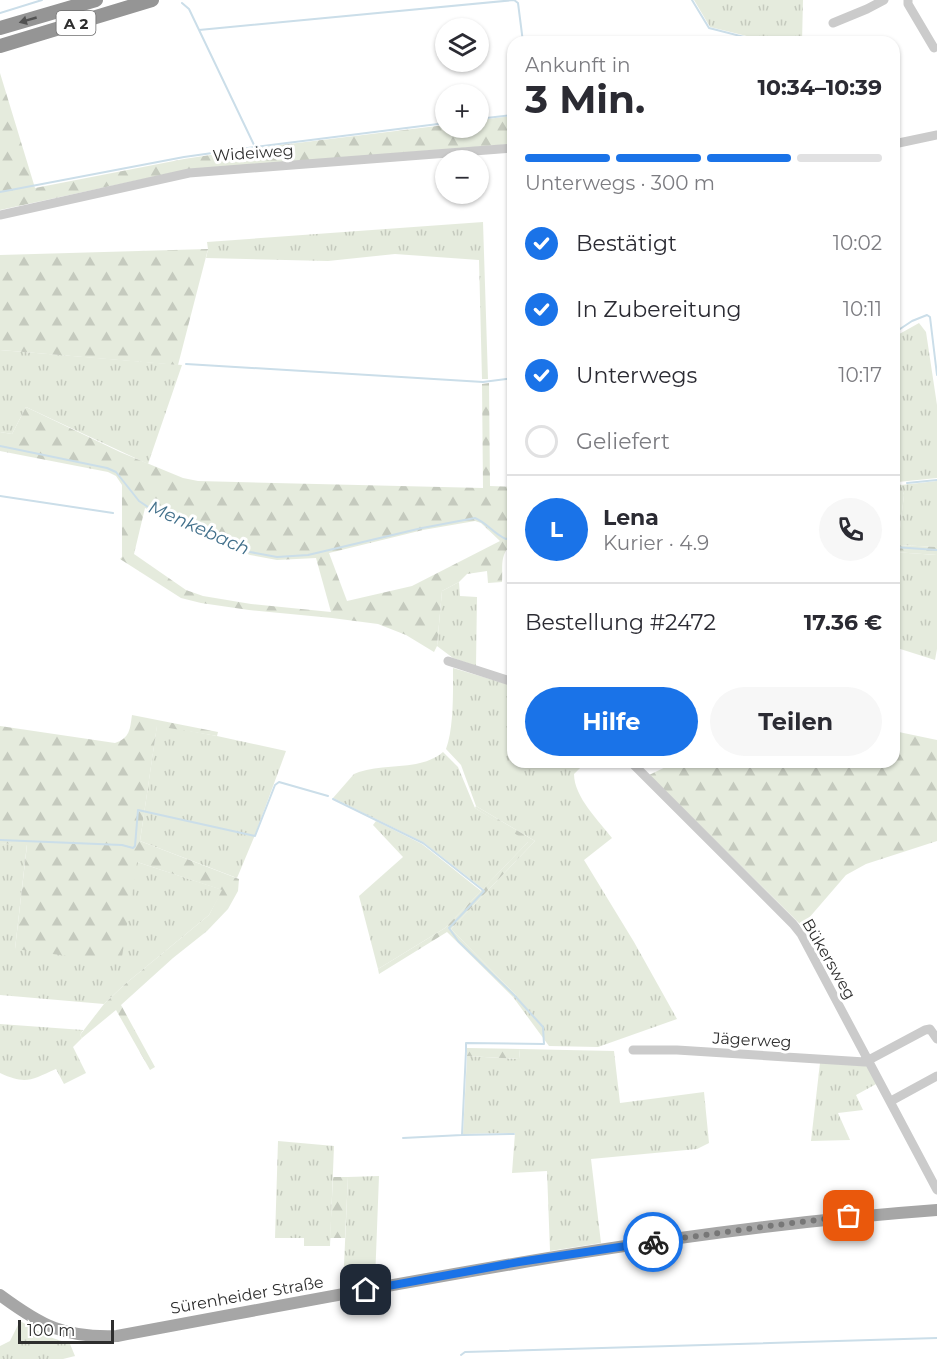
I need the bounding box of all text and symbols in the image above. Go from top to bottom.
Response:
road number: A 2 [56,11,96,35]
one-way arrow [19,16,37,25]
map controls [435,18,489,204]
button: layers [435,18,489,72]
text: Ankunft in [525,53,631,77]
text: 10:34–10:39 [757,74,882,101]
text: 3 Min. [525,75,645,123]
button: + [435,84,489,138]
street label: Wideiweg [212,141,294,165]
button: − [435,150,489,204]
text: Unterwegs · 300 m [525,171,715,195]
icon: check [525,227,558,260]
text: Bestätigt [576,230,677,257]
text: 10:02 [833,231,882,255]
icon: check [525,293,558,326]
text: In Zubereitung [576,296,742,323]
text: 10:11 [843,297,882,321]
icon: check [525,359,558,392]
text: Unterwegs [576,362,697,389]
text: 10:17 [838,363,882,387]
text: Geliefert [576,428,670,455]
water label: Menkebach [145,496,253,560]
button: phone [819,498,882,561]
text: Lena [603,504,659,531]
text: L [550,516,563,543]
text: Kurier · 4.9 [603,531,709,555]
text: Bestellung #2472 [525,609,716,636]
text: 17.36 € [804,609,882,636]
button: Hilfe [525,687,698,756]
button: Teilen [710,687,882,756]
street label: Bükersweg [798,915,860,1003]
street label: Jägerweg [711,1028,792,1052]
pin [823,1190,874,1241]
icon: bag [832,1199,865,1232]
courier [623,1212,683,1272]
icon: bike [637,1226,670,1259]
pin [340,1264,391,1315]
street label: Sürenheider Straße [169,1272,325,1318]
icon: home [349,1273,382,1306]
scale bar [18,1317,114,1344]
text: 100 m [27,1321,75,1340]

